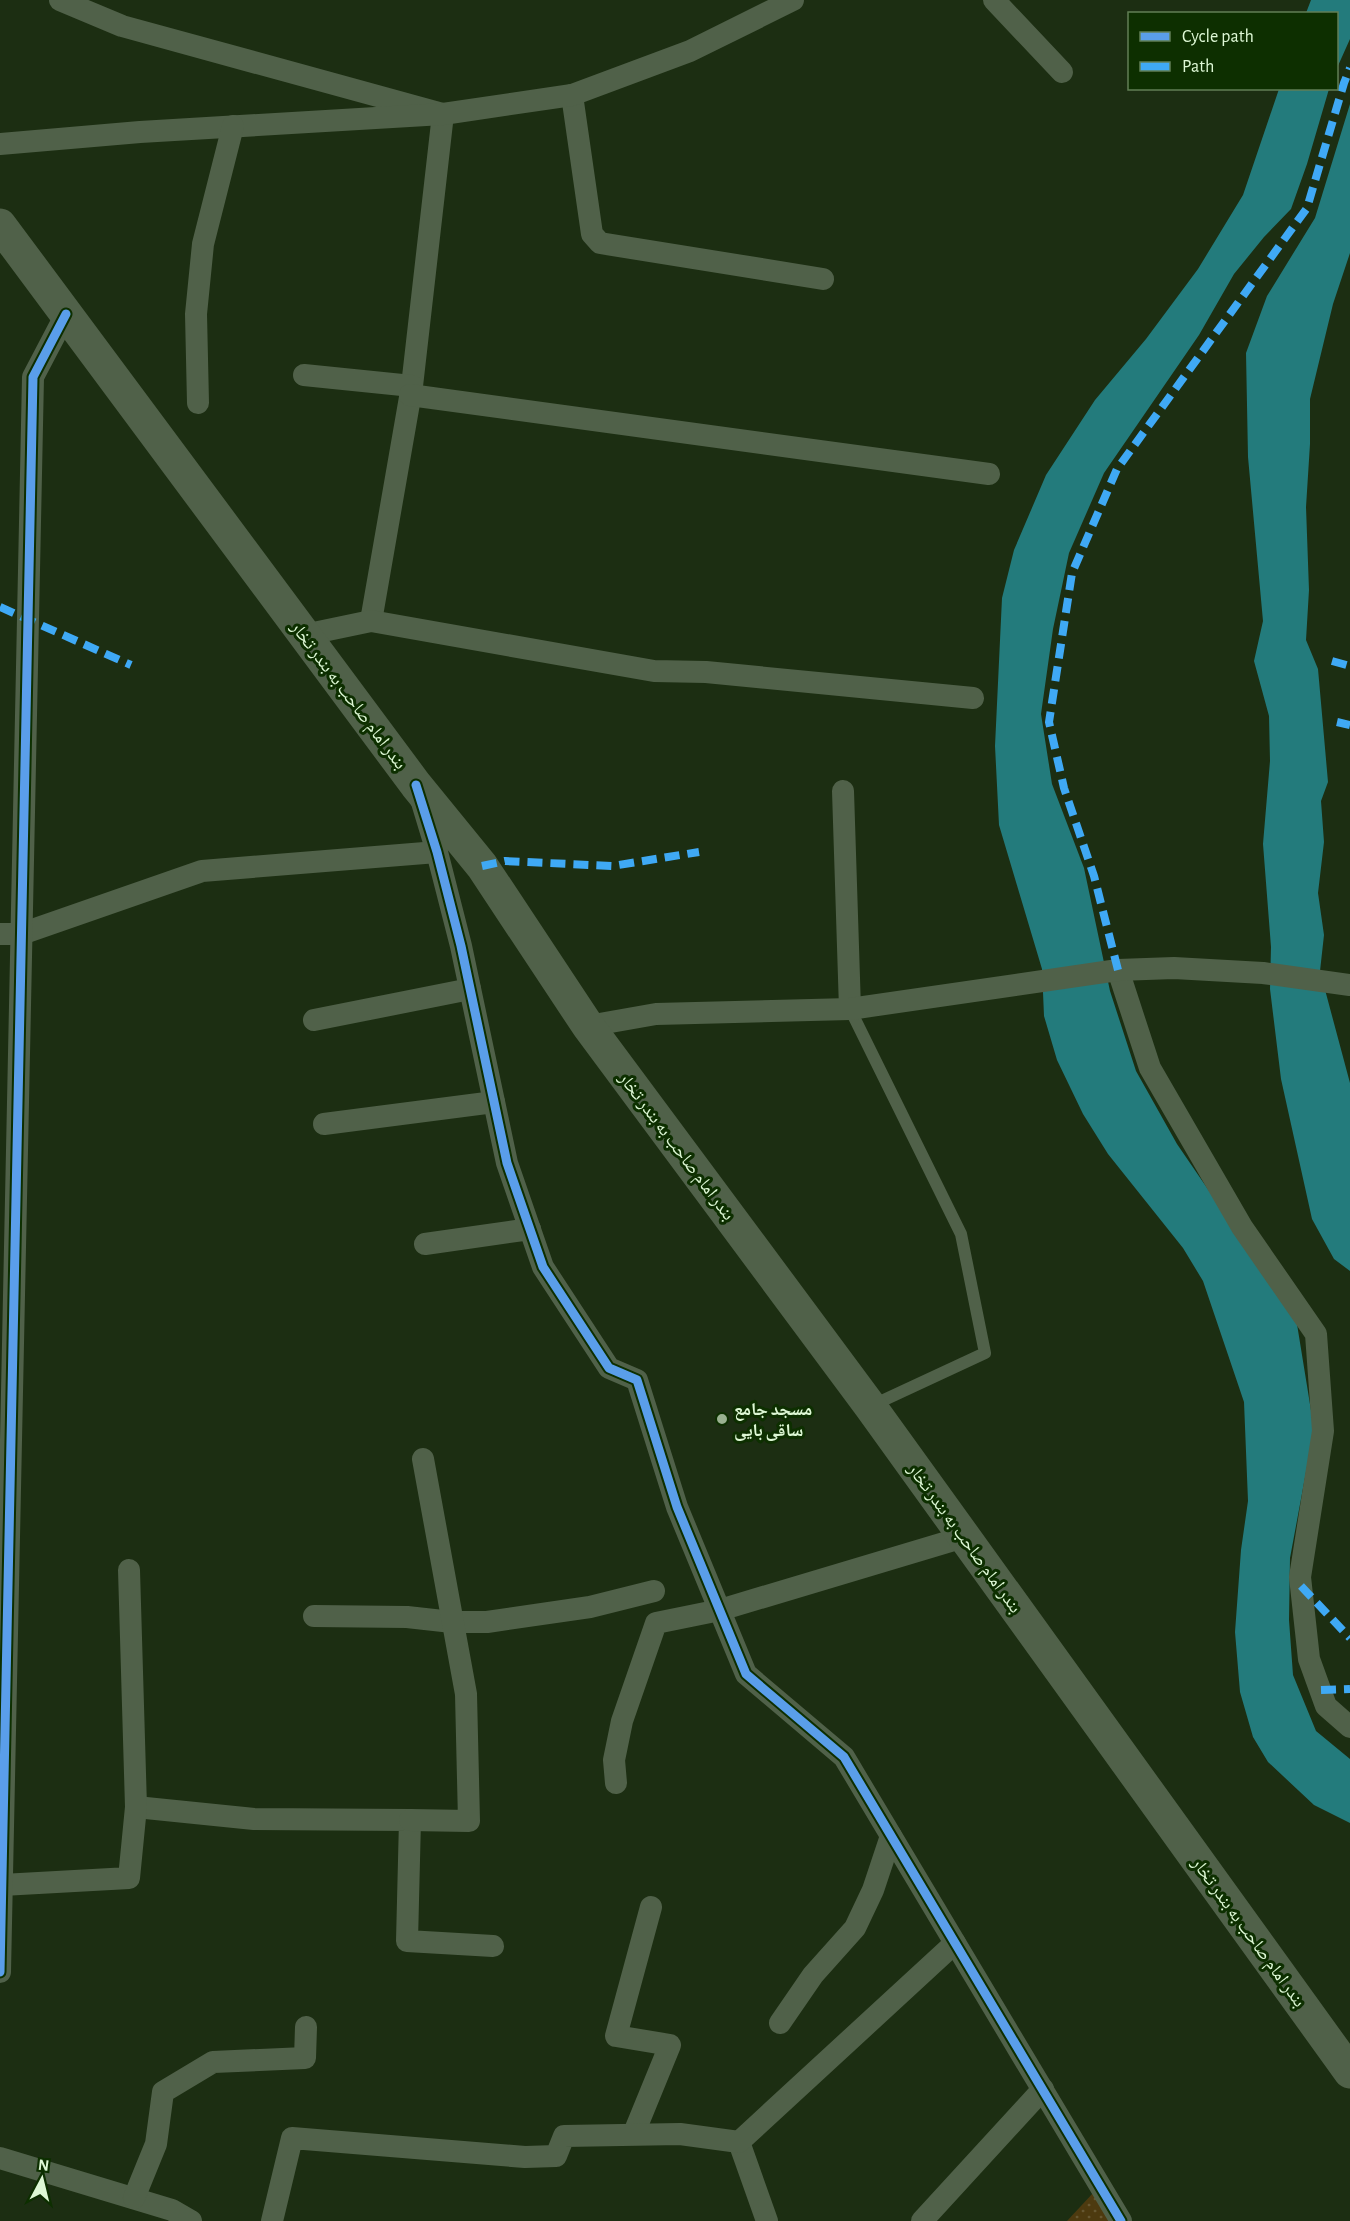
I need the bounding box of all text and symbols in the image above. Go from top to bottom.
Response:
legend [1128,12,1338,90]
text: Cycle path [1182,28,1254,46]
text: Path [1182,58,1214,76]
street label: بندر امام صاحب به بندر تخار [285,618,409,774]
street label: بندر امام صاحب به بندر تخار [613,1069,737,1225]
place label: مسجد جامع ساقی بایی [734,1401,812,1441]
marker: مسجد جامع ساقی بایی [715,1412,729,1426]
street label: بندر امام صاحب به بندر تخار [902,1460,1024,1618]
street label: بندر امام صاحب به بندر تخار [1186,1854,1308,2012]
north arrow [12,2149,72,2209]
text: N [37,2156,50,2174]

